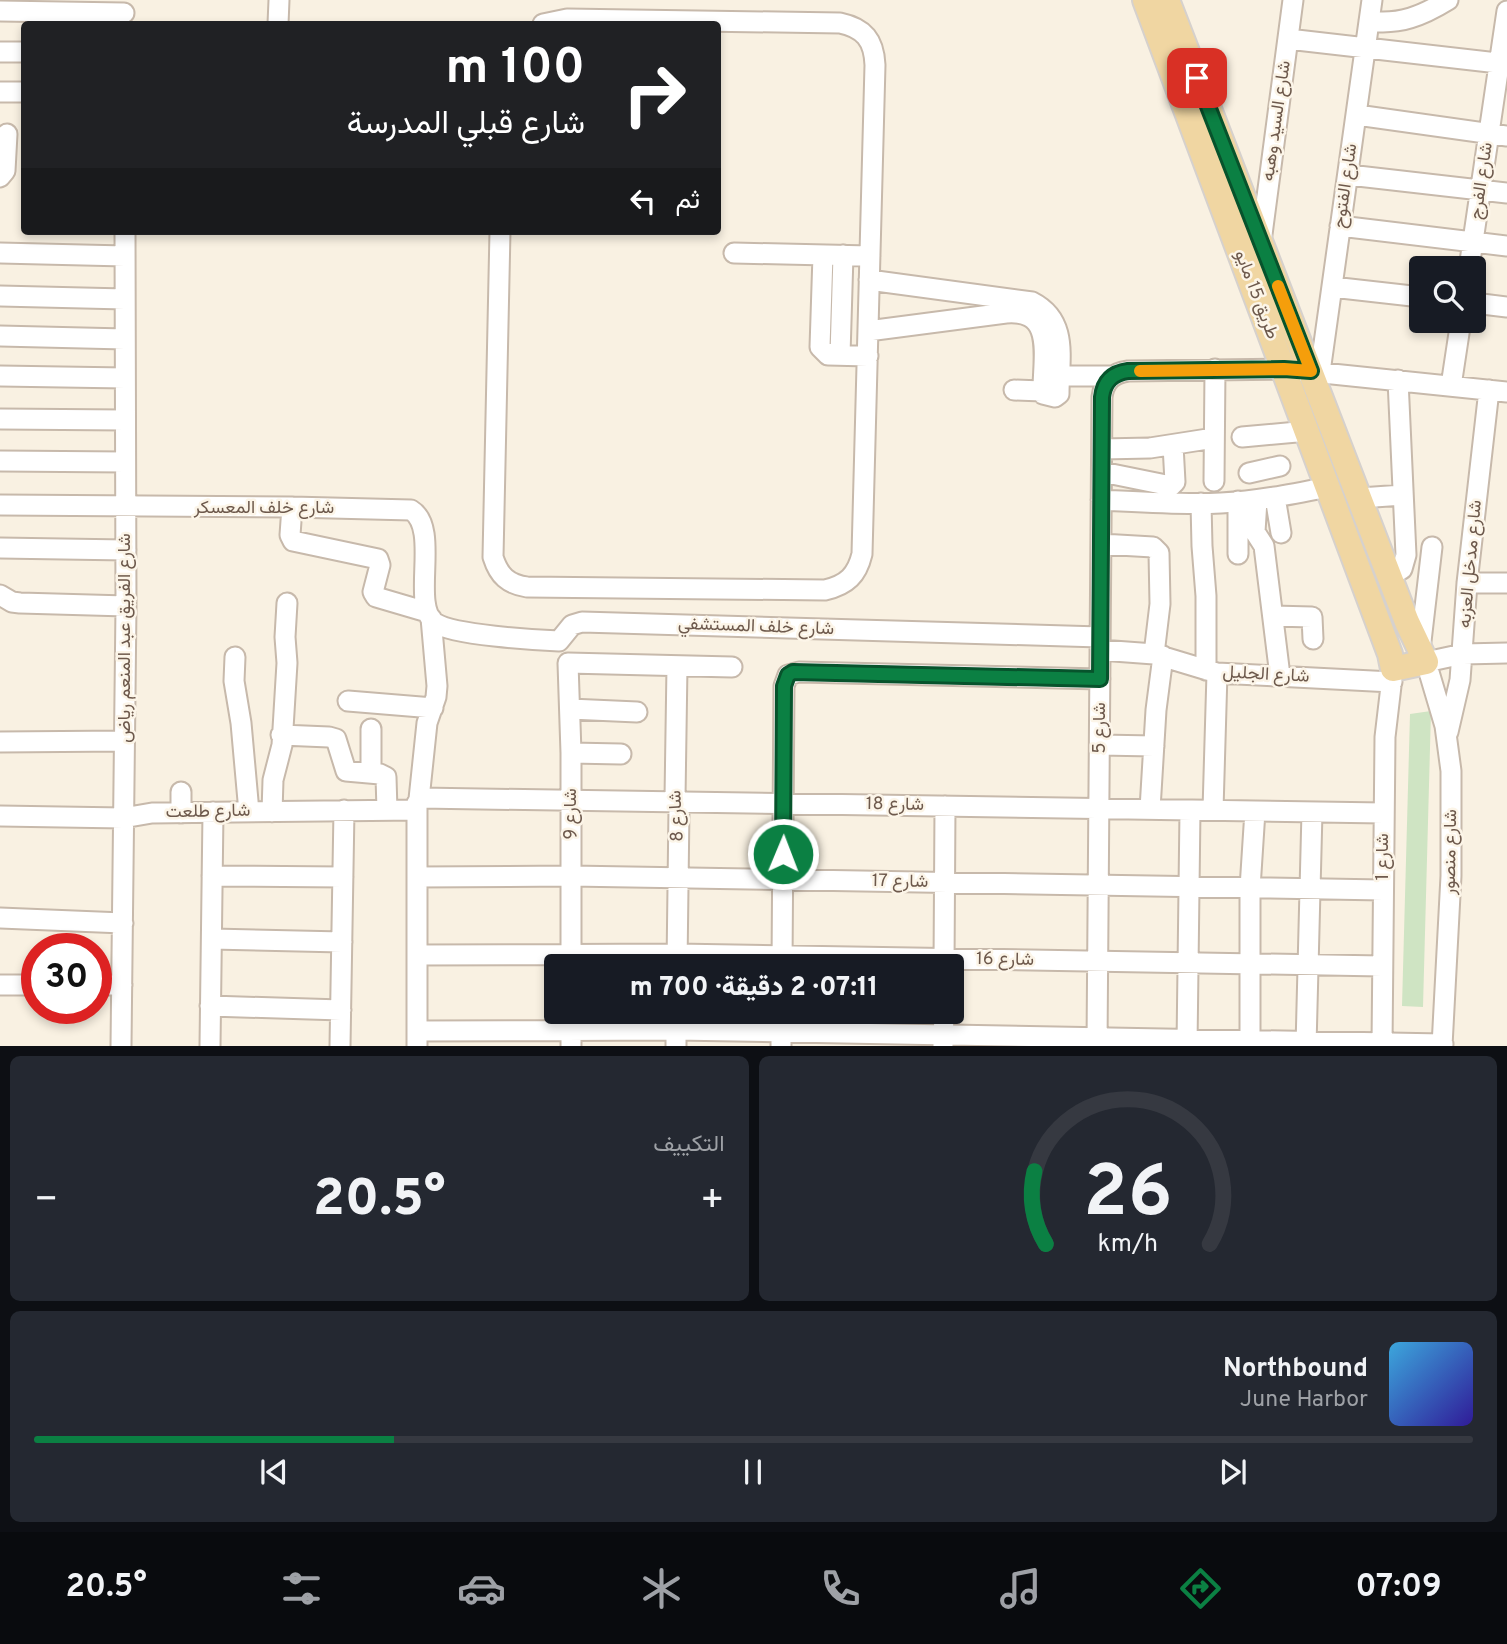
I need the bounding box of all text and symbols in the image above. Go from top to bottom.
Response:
text: 100 m [446,39,585,101]
pin [1167,48,1227,108]
icon: right [609,49,700,140]
icon: arrive [1178,59,1216,97]
street label: شارع السيد وهبه [1257,59,1297,183]
text: شارع قبلي المدرسة [347,105,585,145]
street label: شارع الفرج [1465,141,1499,221]
street label: شارع الفتوح [1329,142,1363,230]
icon: left [624,182,662,220]
text: ثم [676,185,700,218]
street label: طريق 15 مايو [1229,247,1283,343]
map controls [1409,256,1486,333]
button: search [1409,256,1486,333]
street label: شارع خلف المعسكر [193,497,334,520]
street label: شارع مدخل العزبه [1454,499,1488,629]
street label: شارع الفريق عبد المنعم رياض [114,533,137,743]
street label: شارع خلف المستشفي [677,613,835,643]
street label: شارع الجليل [1222,661,1310,689]
street label: شارع 5 [1089,702,1112,754]
street label: شارع 9 [560,788,583,840]
street label: شارع 8 [664,790,690,842]
street label: شارع 18 [866,793,924,817]
street label: شارع طلعت [165,800,251,824]
street label: شارع منصور [1439,809,1463,896]
position arrow [746,817,820,891]
street label: شارع 1 [1372,833,1395,881]
street label: شارع 17 [872,870,928,894]
speed limit sign: 30 [21,933,112,1024]
street label: شارع 16 [976,948,1034,972]
text: 07:11 · 2 دقيقة · 700 m [630,972,878,1005]
text: التكييف [653,1131,725,1160]
text: 26 [1083,1151,1172,1243]
text: 20.5° [313,1168,446,1234]
text: − [34,1177,59,1226]
text: + [700,1177,725,1226]
text: km/h [1097,1229,1158,1261]
text: Northbound [1223,1353,1368,1386]
text: June Harbor [1240,1386,1368,1415]
icon: previous [255,1453,293,1491]
icon: pause [734,1453,772,1491]
icon: next [1214,1453,1252,1491]
icon: filters [277,1564,326,1613]
icon: car [457,1564,506,1613]
icon: climate [637,1564,686,1613]
icon: phone [816,1564,865,1613]
icon: music [996,1564,1045,1613]
icon: directions [1176,1564,1225,1613]
text: 20.5° [65,1568,147,1608]
text: 07:09 [1356,1568,1442,1608]

